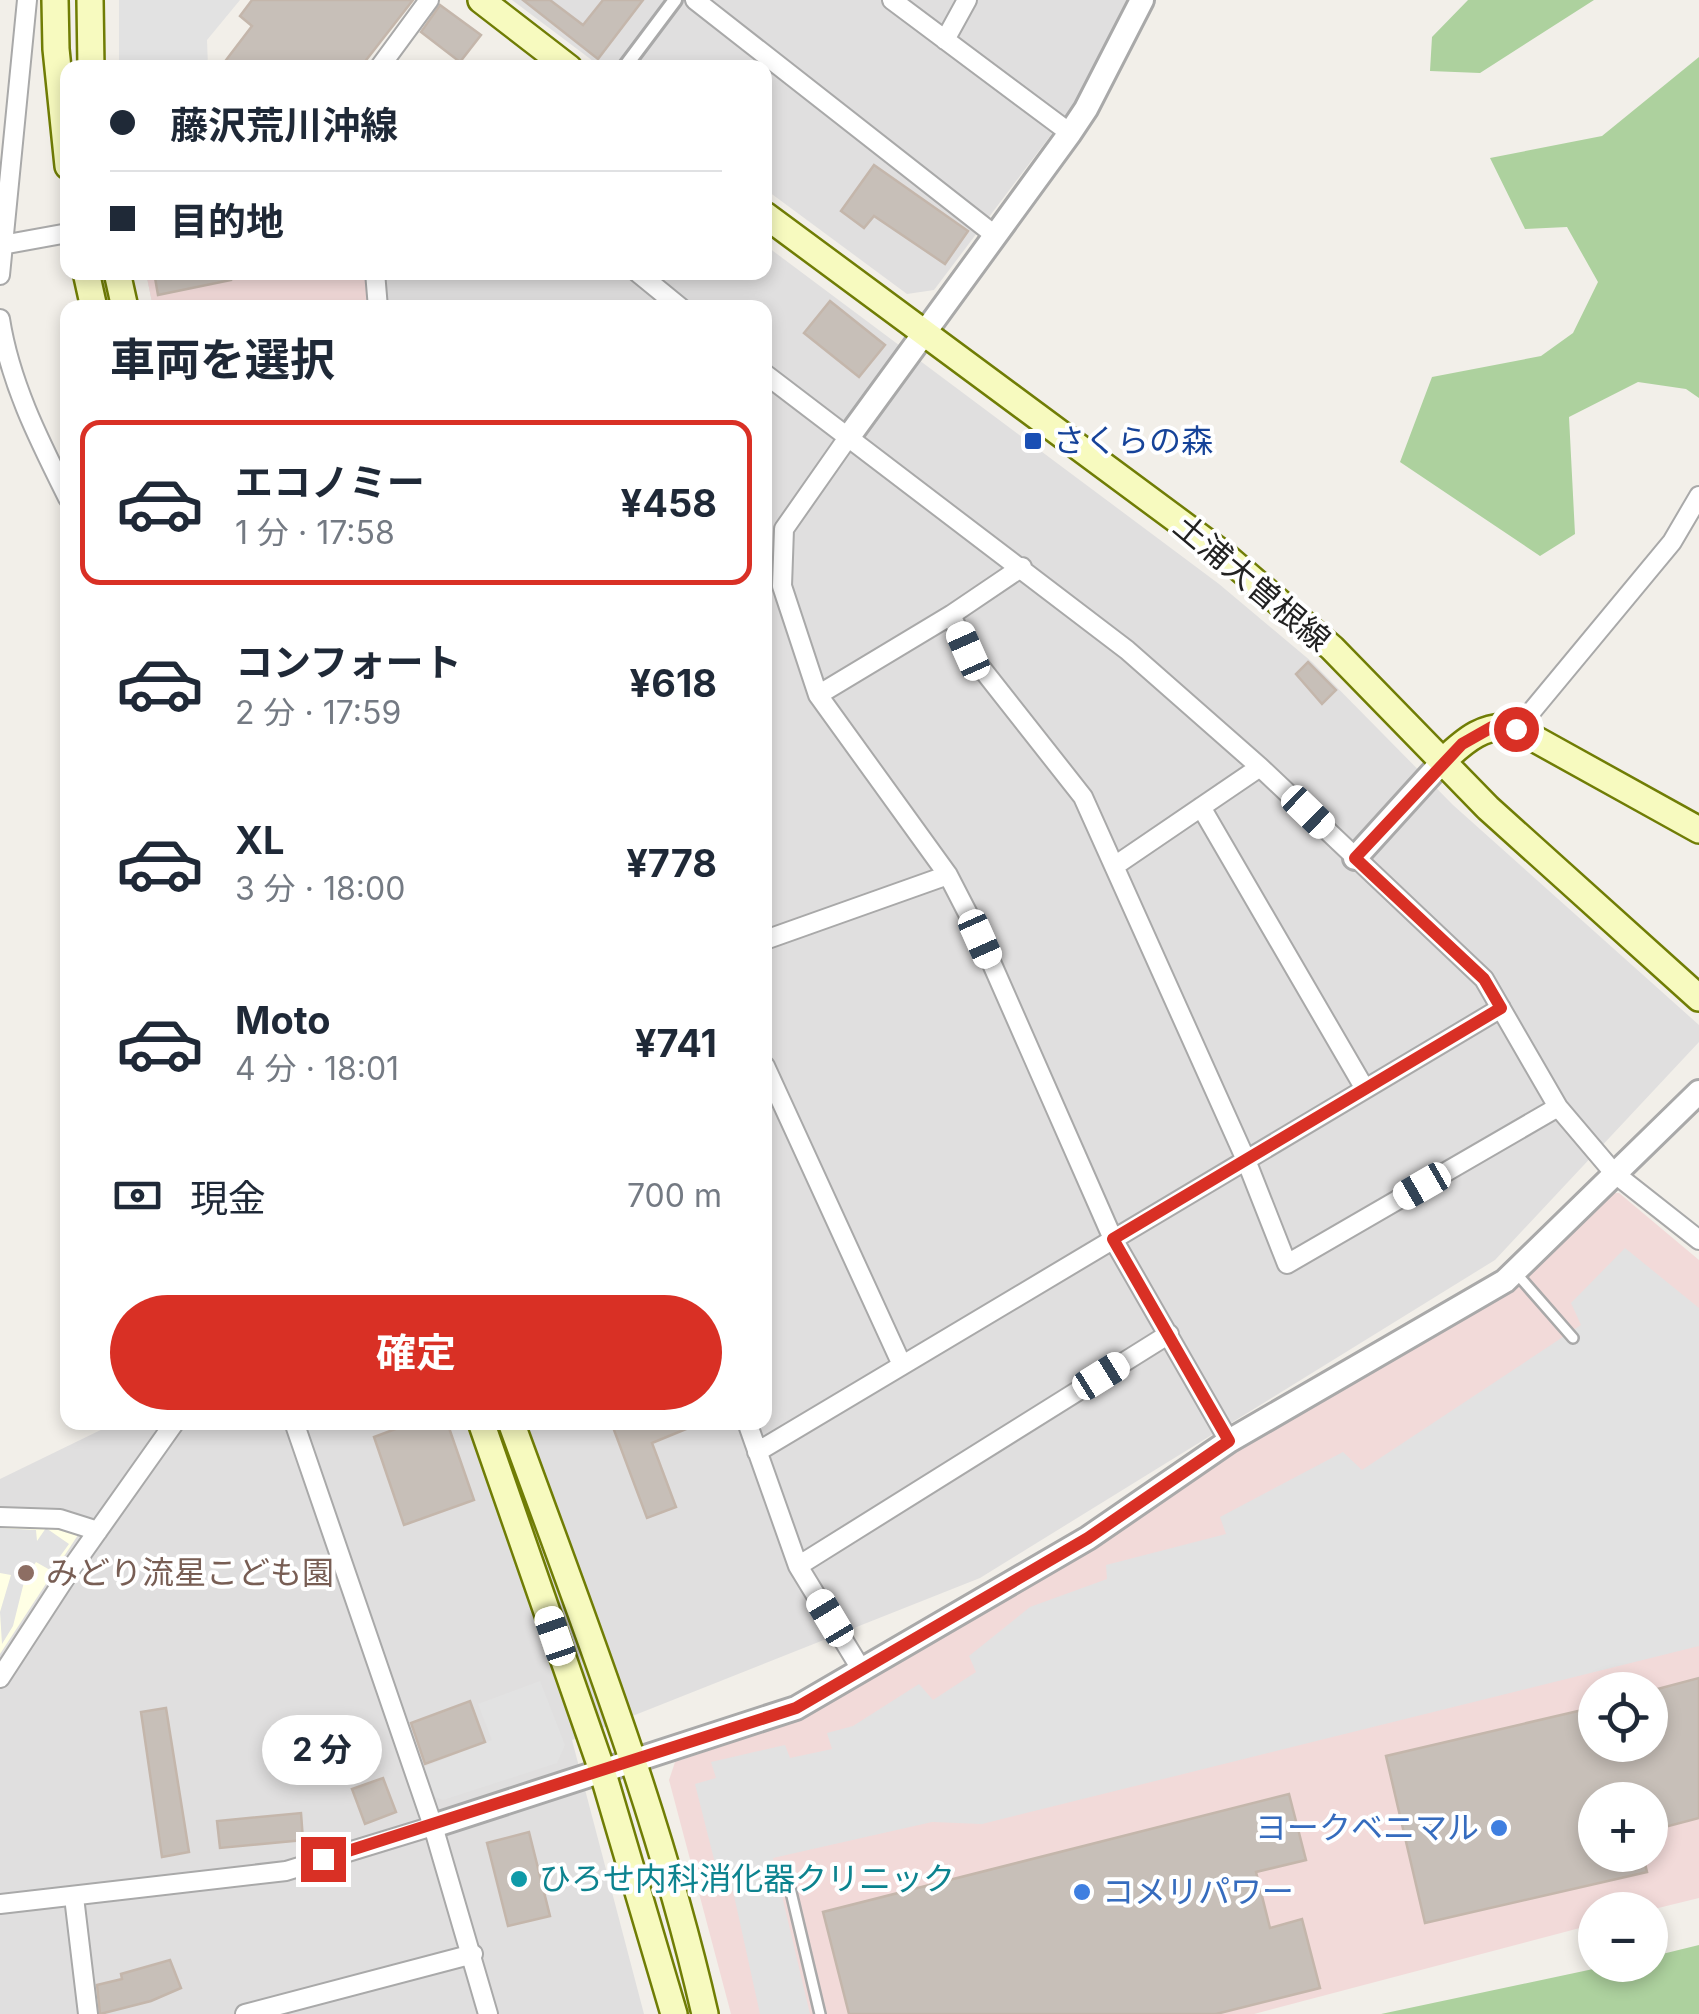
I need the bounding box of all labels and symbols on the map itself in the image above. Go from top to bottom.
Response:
place label: さくらの森 [1053,421,1213,460]
marker: さくらの森 [1022,430,1044,452]
street label: 土浦大曽根線 [1166,506,1338,659]
car [942,617,994,685]
route start [1494,707,1539,752]
car [1276,780,1340,844]
car [954,905,1006,973]
car [1389,1158,1455,1214]
car [1068,1347,1134,1405]
place label: みどり流星こども園 [46,1553,334,1592]
marker: みどり流星こども園 [15,1562,37,1584]
car [802,1585,858,1651]
car [531,1603,579,1669]
callout: 2 分 [263,1714,383,1784]
place label: ヨークベニマル [1255,1808,1479,1847]
marker: ヨークベニマル [1488,1817,1510,1839]
route end [301,1837,346,1882]
place label: ひろせ内科消化器クリニック [539,1859,955,1898]
marker: ひろせ内科消化器クリニック [508,1868,530,1890]
place label: コメリパワー [1102,1872,1294,1911]
marker: コメリパワー [1071,1881,1093,1903]

